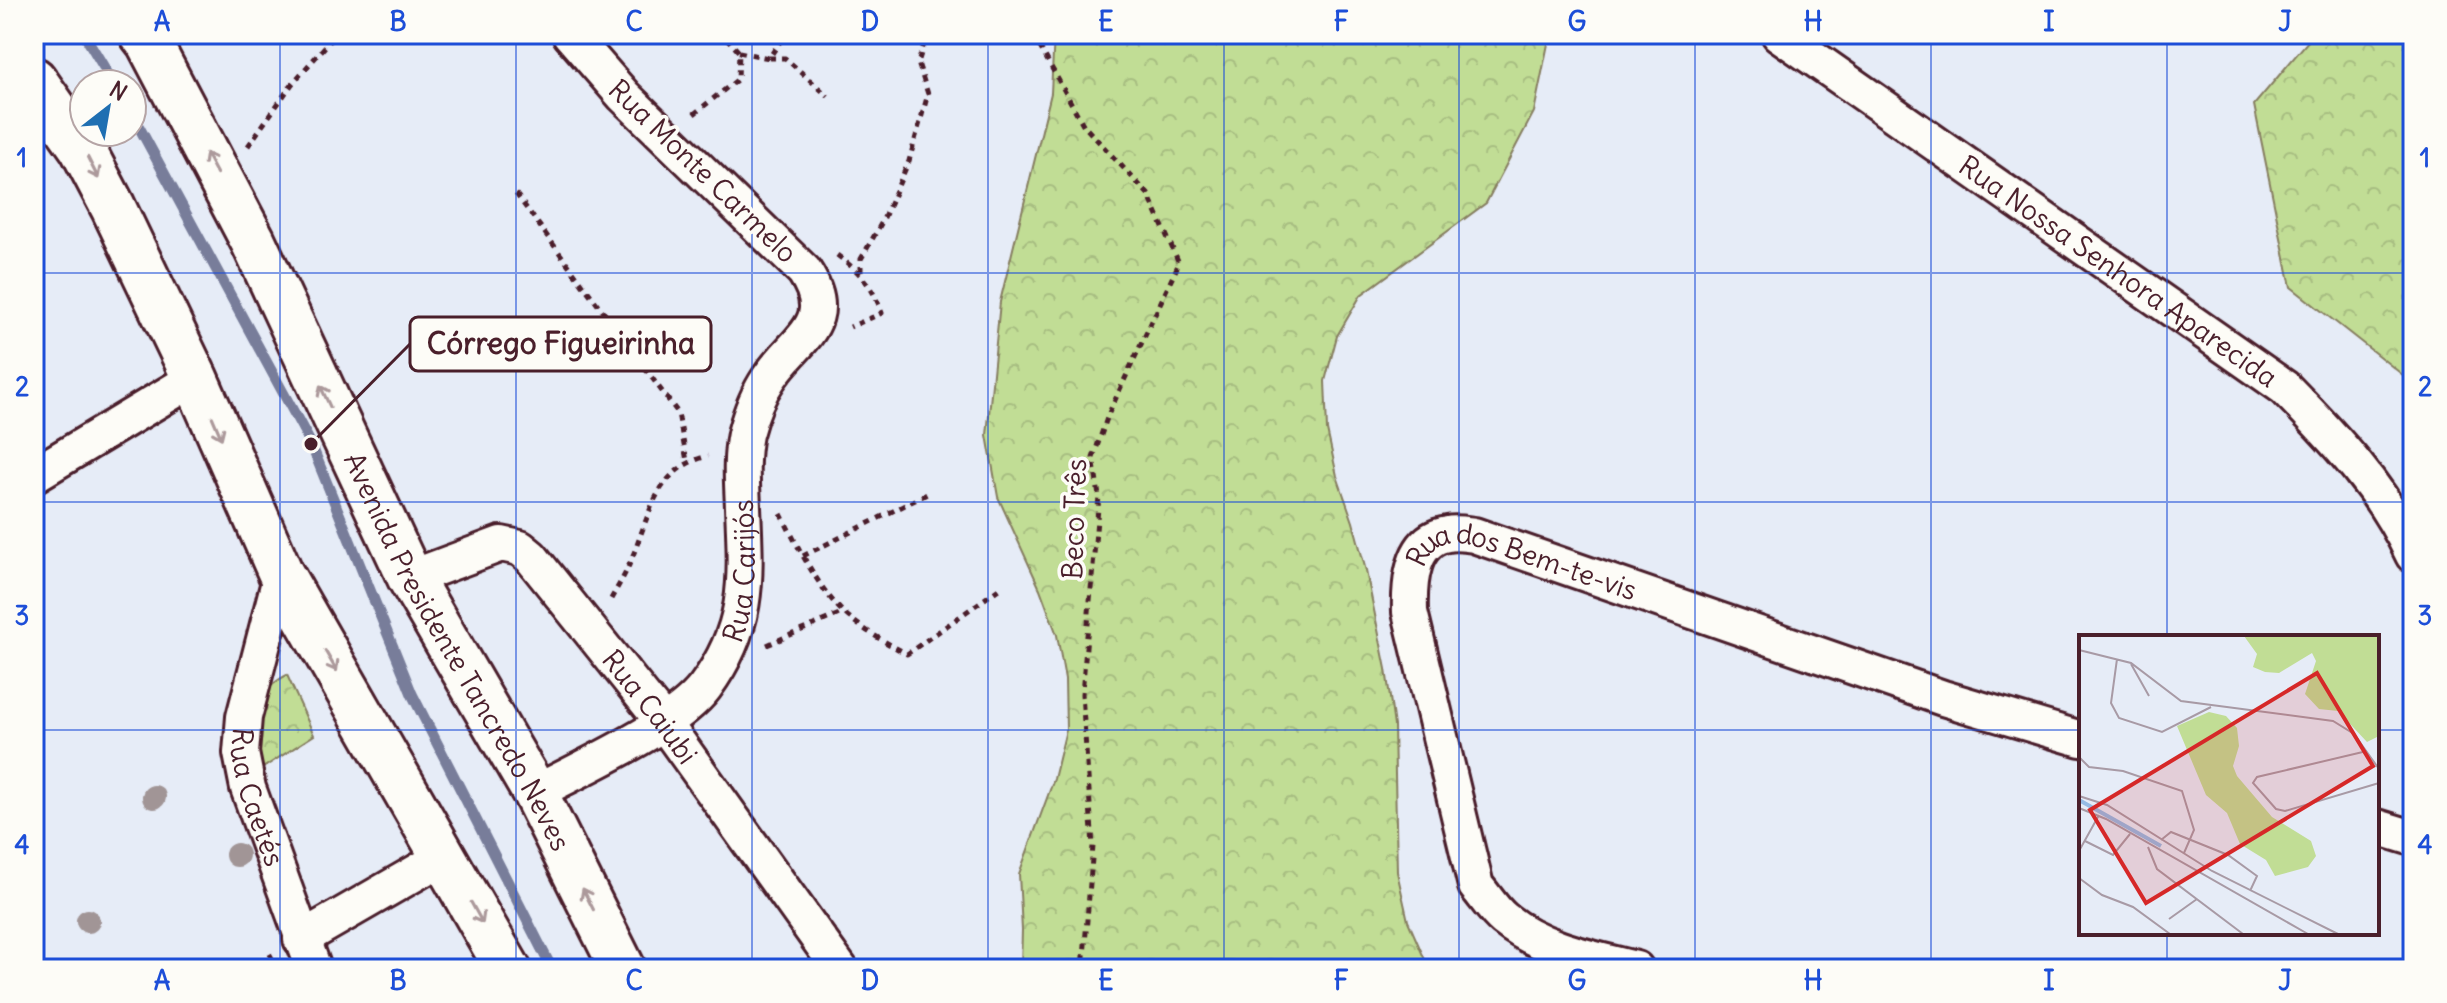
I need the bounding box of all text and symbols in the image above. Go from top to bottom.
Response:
text: A [154,5,171,38]
text: B [389,5,407,38]
text: C [625,5,643,38]
text: D [861,5,879,38]
text: E [1098,5,1114,38]
text: F [1334,5,1349,38]
text: G [1568,5,1587,38]
text: H [1804,5,1822,38]
text: I [2043,5,2055,38]
text: J [2278,5,2292,38]
north arrow [68,68,148,148]
street label: Rua Monte Carmelo [601,72,805,270]
text: N [105,75,132,107]
text: 1 [17,141,27,174]
text: 1 [2420,141,2430,174]
street label: Rua Nossa Senhora Aparecida [1952,147,2285,395]
one-way arrow [203,152,219,175]
one-way arrow [85,155,101,179]
callout: Córrego Figueirinha [410,317,711,371]
text: Córrego Figueirinha [427,324,695,362]
text: 2 [15,370,29,403]
text: 2 [2418,370,2432,403]
one-way arrow [317,385,332,409]
one-way arrow [210,415,225,440]
street label: Avenida Presidente Tancredo Neves [336,447,579,857]
street label: Beco Três [1054,458,1094,580]
street label: Rua Carijós [714,499,763,647]
street label: Rua dos Bem-te-vis [1398,515,1642,608]
text: 3 [15,599,29,632]
text: 3 [2418,599,2432,632]
inset map [2079,635,2379,935]
street label: Rua Caiubi [594,642,705,771]
one-way arrow [323,649,339,672]
street label: Rua Caetés [222,726,293,871]
text: 4 [14,828,30,861]
text: 4 [2417,828,2433,861]
one-way arrow [580,888,596,912]
one-way arrow [469,901,485,924]
text: A [154,964,171,997]
text: B [389,964,407,997]
text: C [625,964,643,997]
text: D [861,964,879,997]
text: E [1098,964,1114,997]
text: F [1334,964,1349,997]
text: G [1568,964,1587,997]
text: H [1804,964,1822,997]
text: I [2043,964,2055,997]
text: J [2278,964,2292,997]

